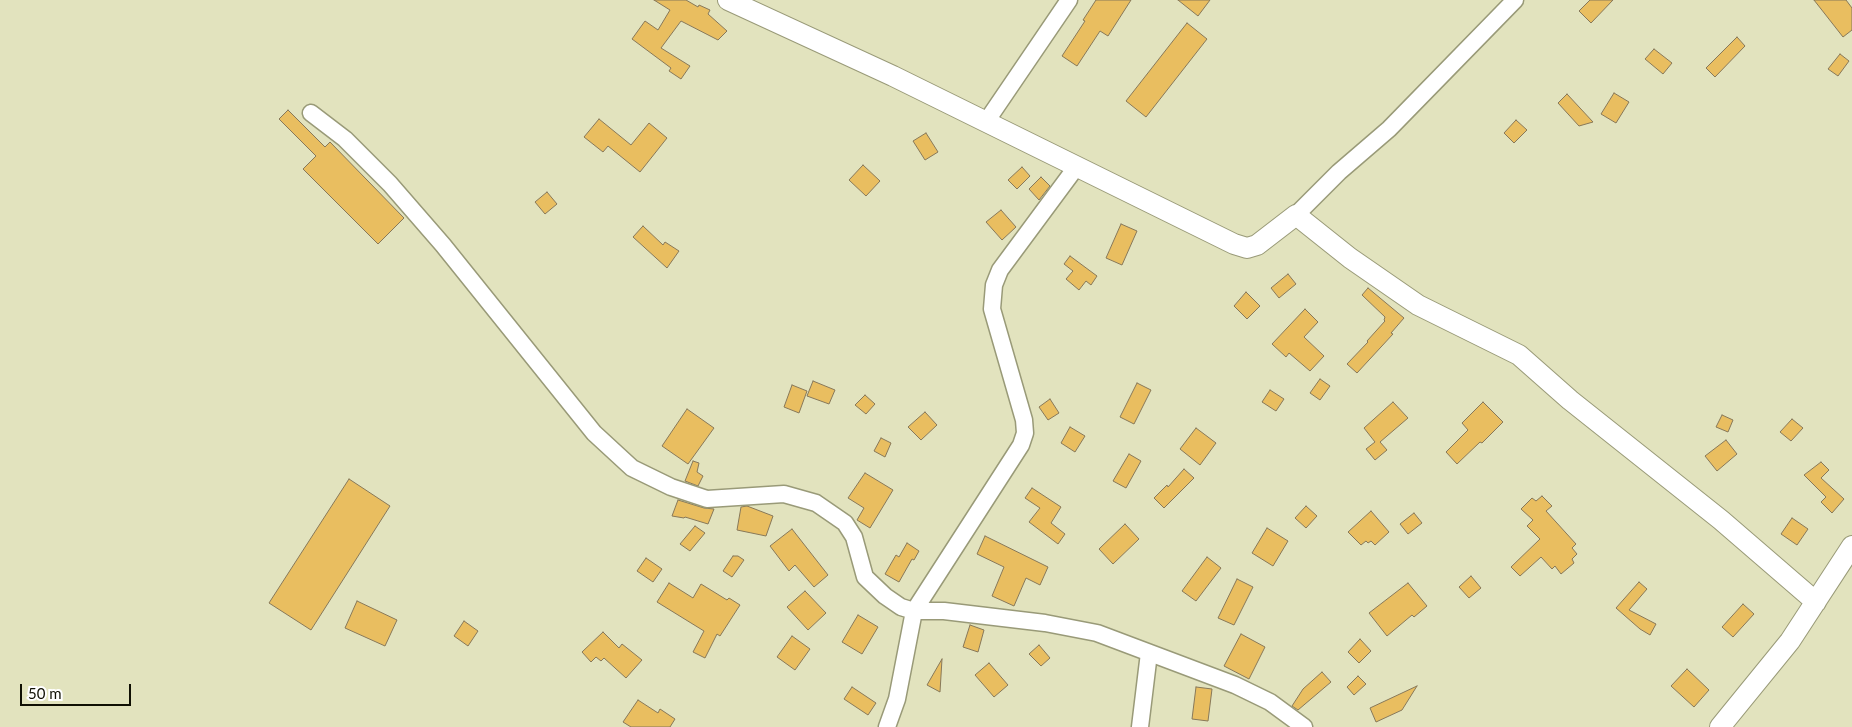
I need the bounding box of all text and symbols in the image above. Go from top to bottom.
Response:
scale bar [22,674,134,706]
text: 50 m [28,684,62,702]

